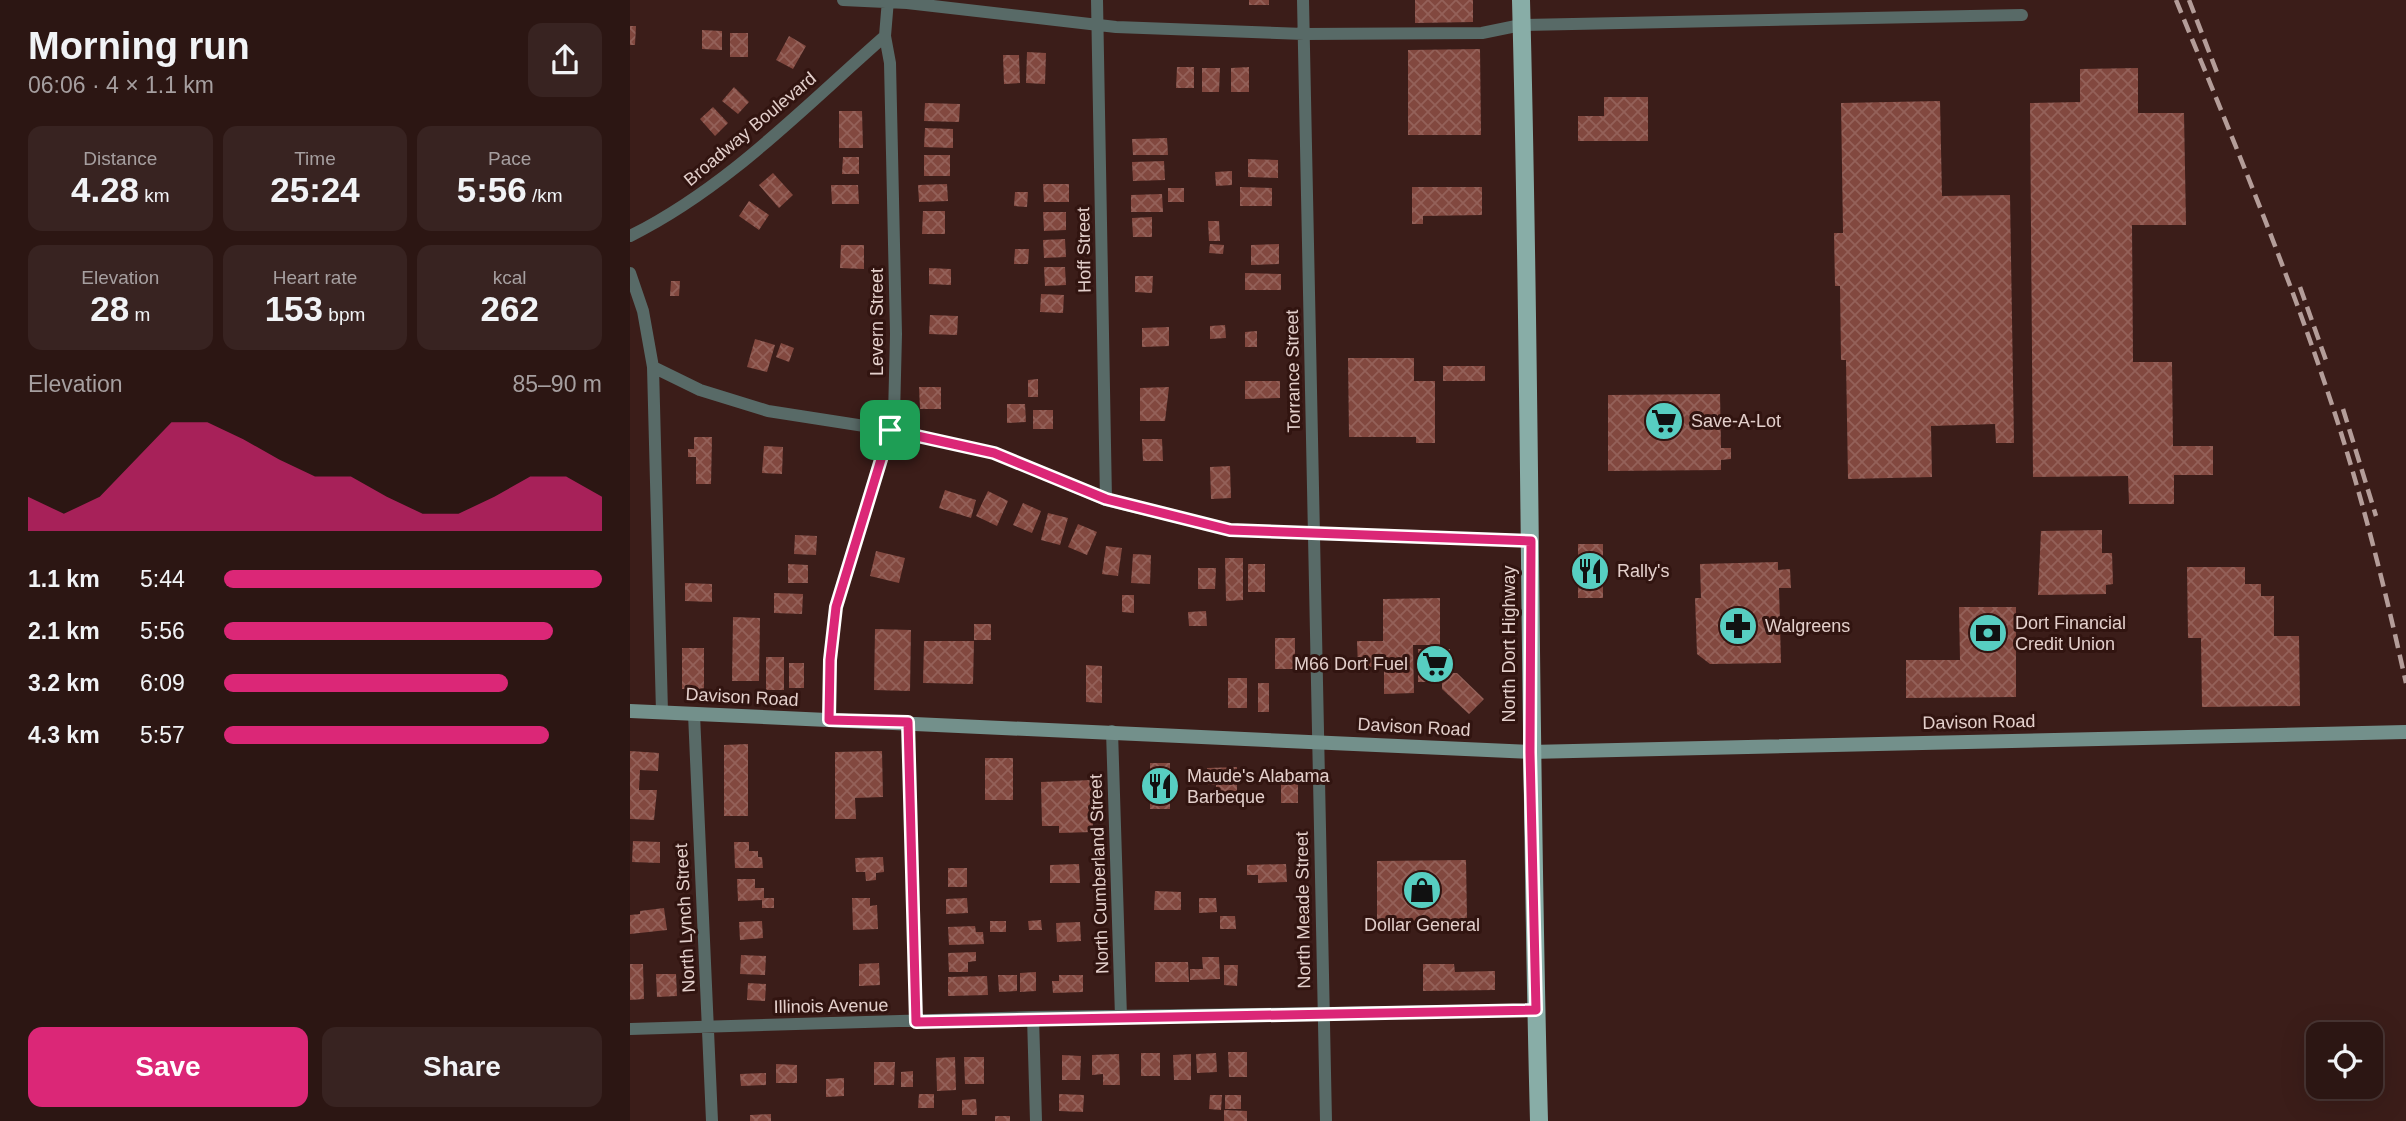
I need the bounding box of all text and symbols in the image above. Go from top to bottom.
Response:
button: share [528,23,602,97]
text: Morning run [28,25,250,67]
street label: Broadway Boulevard [680,68,820,190]
text: 06:06 · 4 × 1.1 km [28,72,214,98]
text: Distance [83,148,157,169]
text: Time [294,148,336,169]
text: Pace [488,148,531,169]
text: 4.28 [71,170,139,209]
text: 25:24 [270,170,360,209]
text: 5:56 [457,170,527,209]
text: km [139,185,170,206]
text: /km [527,185,563,206]
street label: Hoff Street [1073,207,1095,293]
text: Elevation [81,267,159,288]
text: Heart rate [273,267,357,288]
text: kcal [493,267,527,288]
street label: Levern Street [867,268,887,376]
text: 28 [90,289,129,328]
text: 153 [265,289,323,328]
text: 262 [480,289,539,328]
text: m [129,304,150,325]
text: bpm [323,304,365,325]
street label: Torrance Street [1282,309,1304,433]
text: Elevation [28,371,123,397]
text: 85–90 m [512,371,602,397]
pin [860,400,920,460]
supermarket icon: Save-A-Lot [1643,400,1685,442]
icon: arrive [871,411,909,449]
place label: Save-A-Lot [1691,411,1781,431]
restaurant icon: Rally's [1569,550,1611,592]
place label: Rally's [1617,561,1669,581]
street label: North Dort Highway [1499,565,1519,723]
text: 1.1 km [28,566,100,592]
text: 5:44 [140,566,185,592]
pharmacy icon: Walgreens [1717,605,1759,647]
bank icon: Dort Financial Credit Union [1967,612,2009,654]
place label: Dort Financial Credit Union [2015,613,2126,654]
place label: Walgreens [1765,616,1850,636]
text: 2.1 km [28,618,100,644]
text: 5:56 [140,618,185,644]
supermarket icon: M66 Dort Fuel [1414,643,1456,685]
place label: M66 Dort Fuel [1294,654,1408,674]
text: 3.2 km [28,670,100,696]
text: 6:09 [140,670,185,696]
street label: Davison Road [685,684,799,710]
street label: Davison Road [1922,711,2036,733]
street label: Davison Road [1357,714,1471,740]
text: 4.3 km [28,722,100,748]
text: 5:57 [140,722,185,748]
restaurant icon: Maude's Alabama Barbeque [1139,765,1181,807]
place label: Maude's Alabama Barbeque [1187,766,1331,807]
street label: North Cumberland Street [1086,774,1112,974]
street label: North Meade Street [1292,831,1314,989]
street label: North Lynch Street [671,843,699,993]
shop icon: Dollar General [1401,869,1443,911]
place label: Dollar General [1364,915,1480,935]
street label: Illinois Avenue [773,995,889,1017]
map controls [2306,1022,2383,1099]
button: locate [2306,1022,2383,1099]
button: Save [28,1027,308,1107]
button: Share [322,1027,602,1107]

